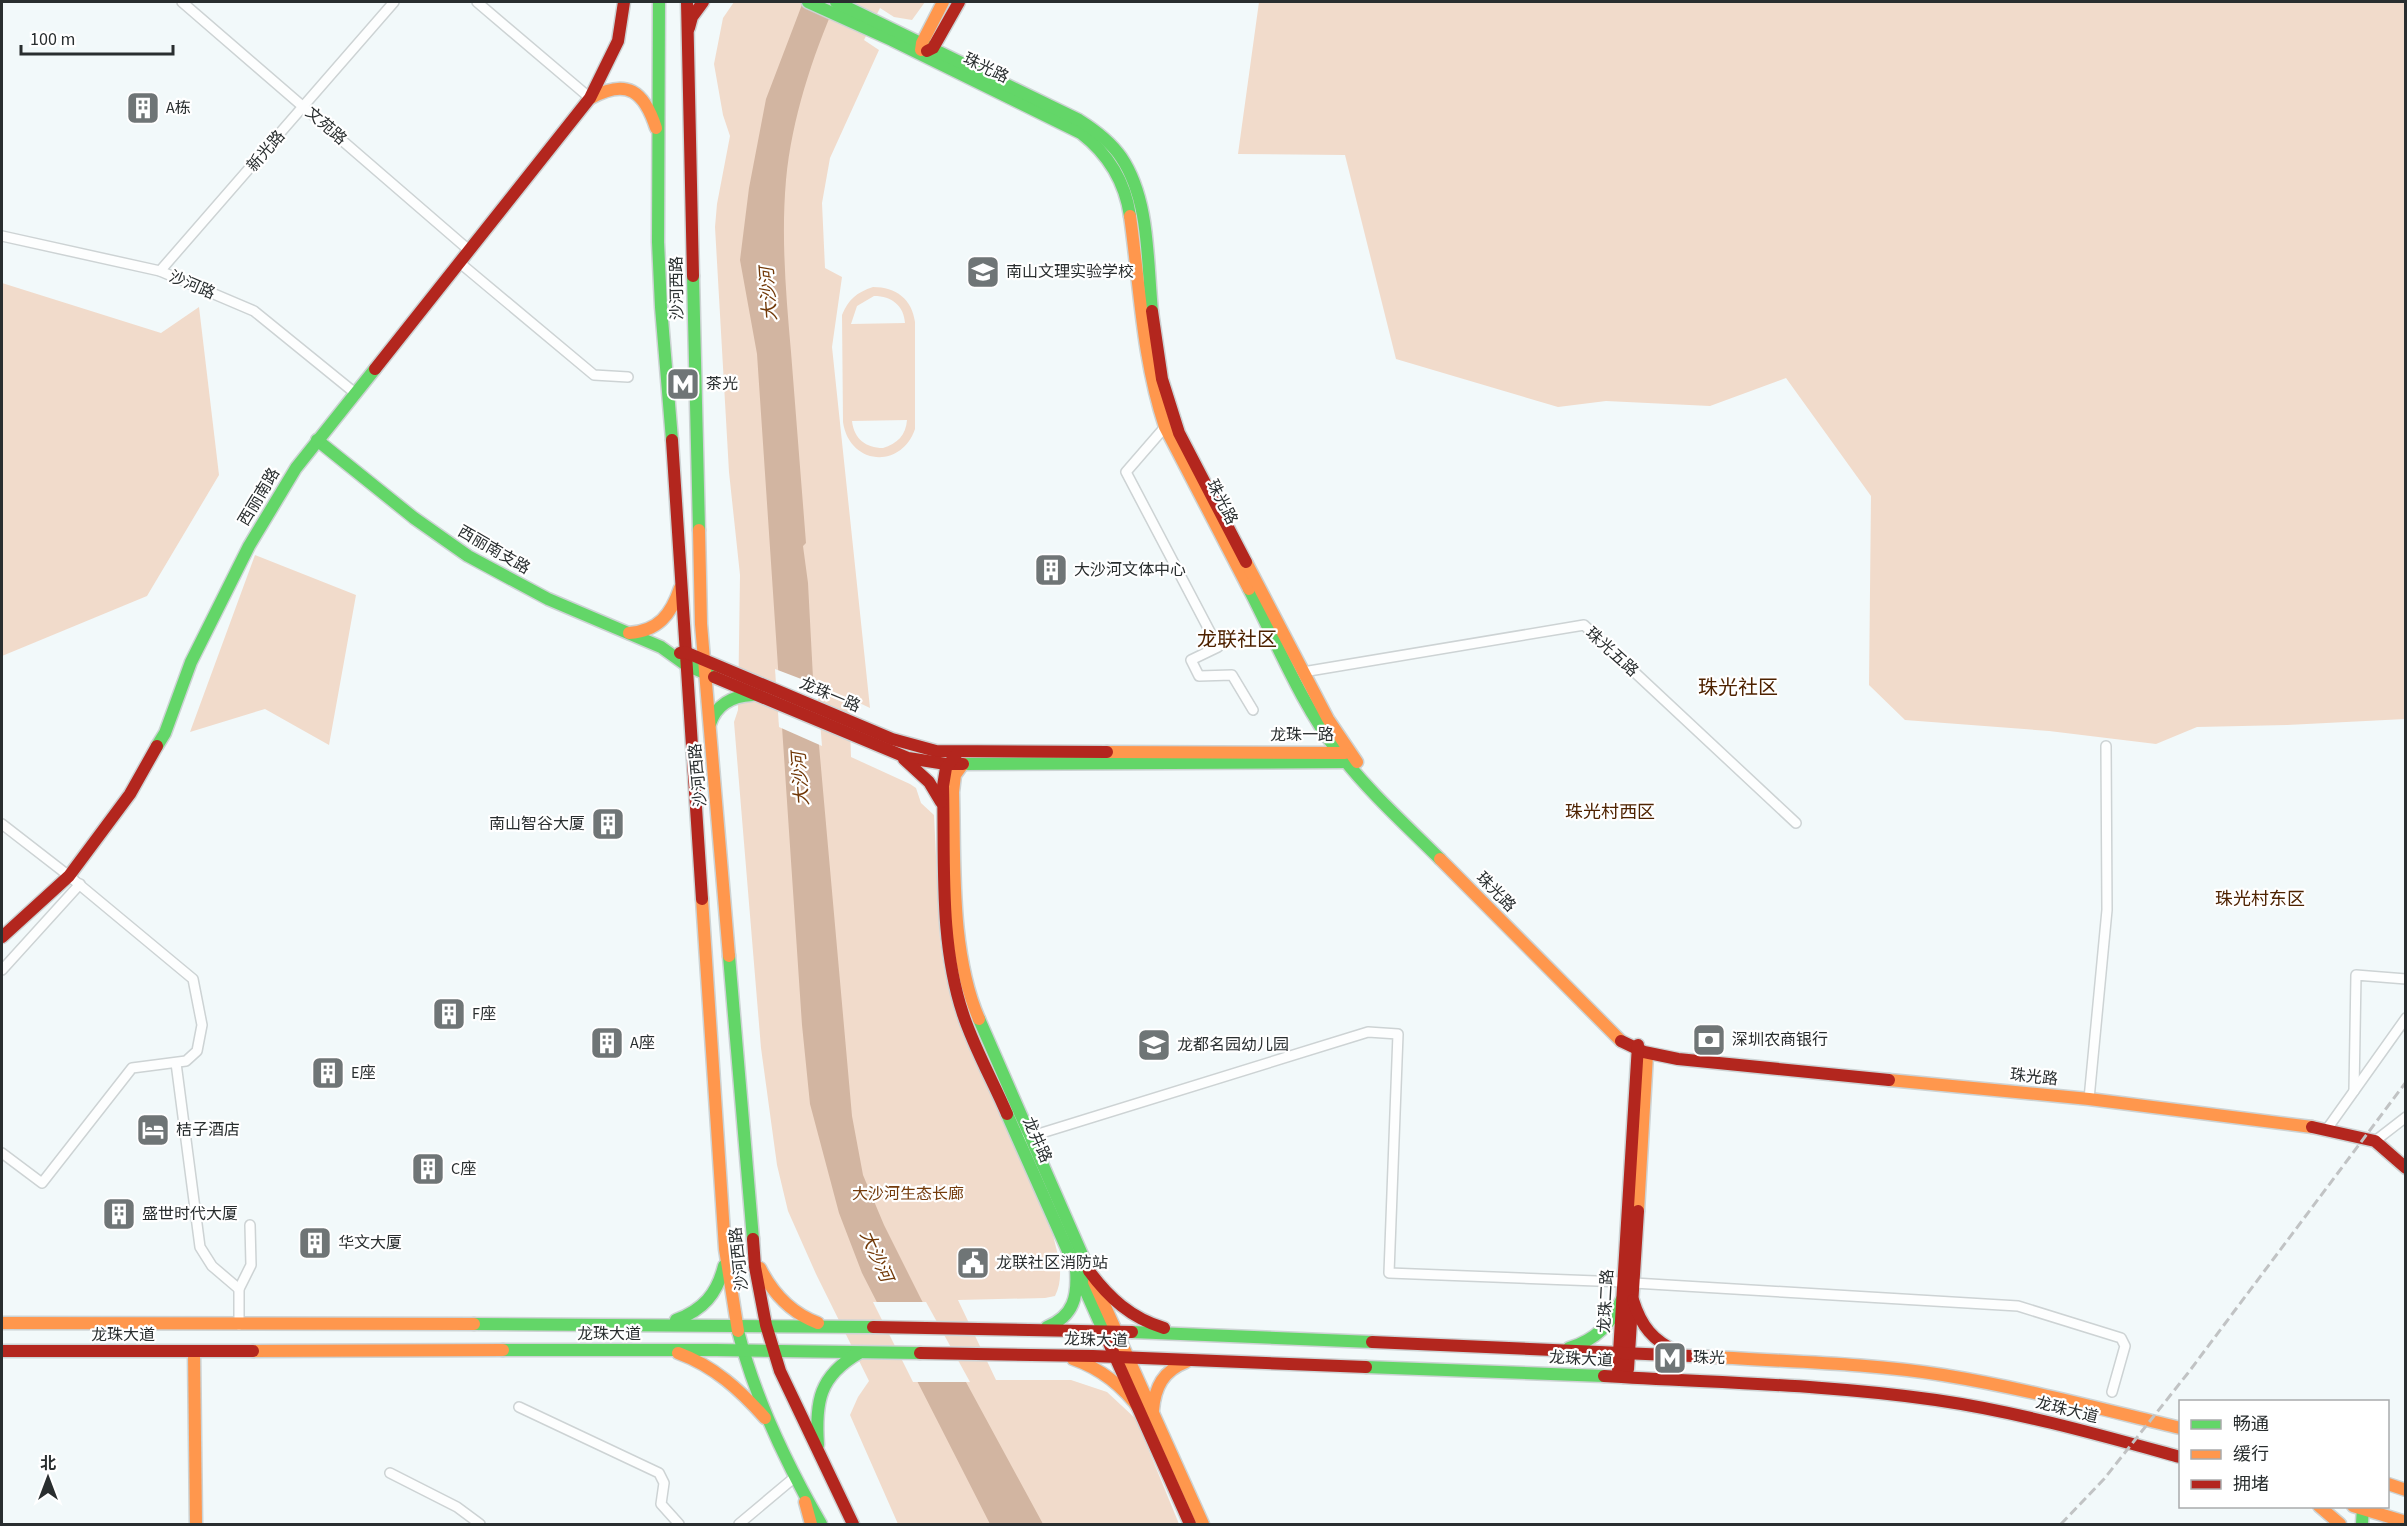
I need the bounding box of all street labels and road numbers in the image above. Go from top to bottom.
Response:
street label: 珠光路 [960,48,1012,88]
street label: 文苑路 [301,102,351,150]
street label: 新光路 [242,126,290,176]
street label: 沙河西路 [665,256,689,320]
street label: 沙河路 [166,265,218,305]
street label: 西丽南路 [233,464,285,530]
street label: 珠光路 [1201,476,1243,528]
street label: 西丽南支路 [454,520,534,580]
street label: 珠光五路 [1581,622,1643,682]
street label: 龙珠一路 [796,672,864,718]
street label: 龙珠一路 [1270,724,1334,746]
street label: 沙河西路 [684,742,712,808]
street label: 珠光路 [1471,867,1521,917]
street label: 珠光路 [2009,1064,2059,1090]
street label: 龙井路 [1017,1114,1057,1166]
street label: 沙河西路 [725,1226,753,1292]
street label: 龙珠二路 [1593,1268,1619,1334]
street label: 龙珠大道 [577,1323,641,1345]
street label: 龙珠大道 [91,1324,155,1346]
street label: 龙珠大道 [1064,1328,1128,1352]
street label: 龙珠大道 [1548,1346,1614,1372]
street label: 龙珠大道 [2033,1392,2101,1428]

